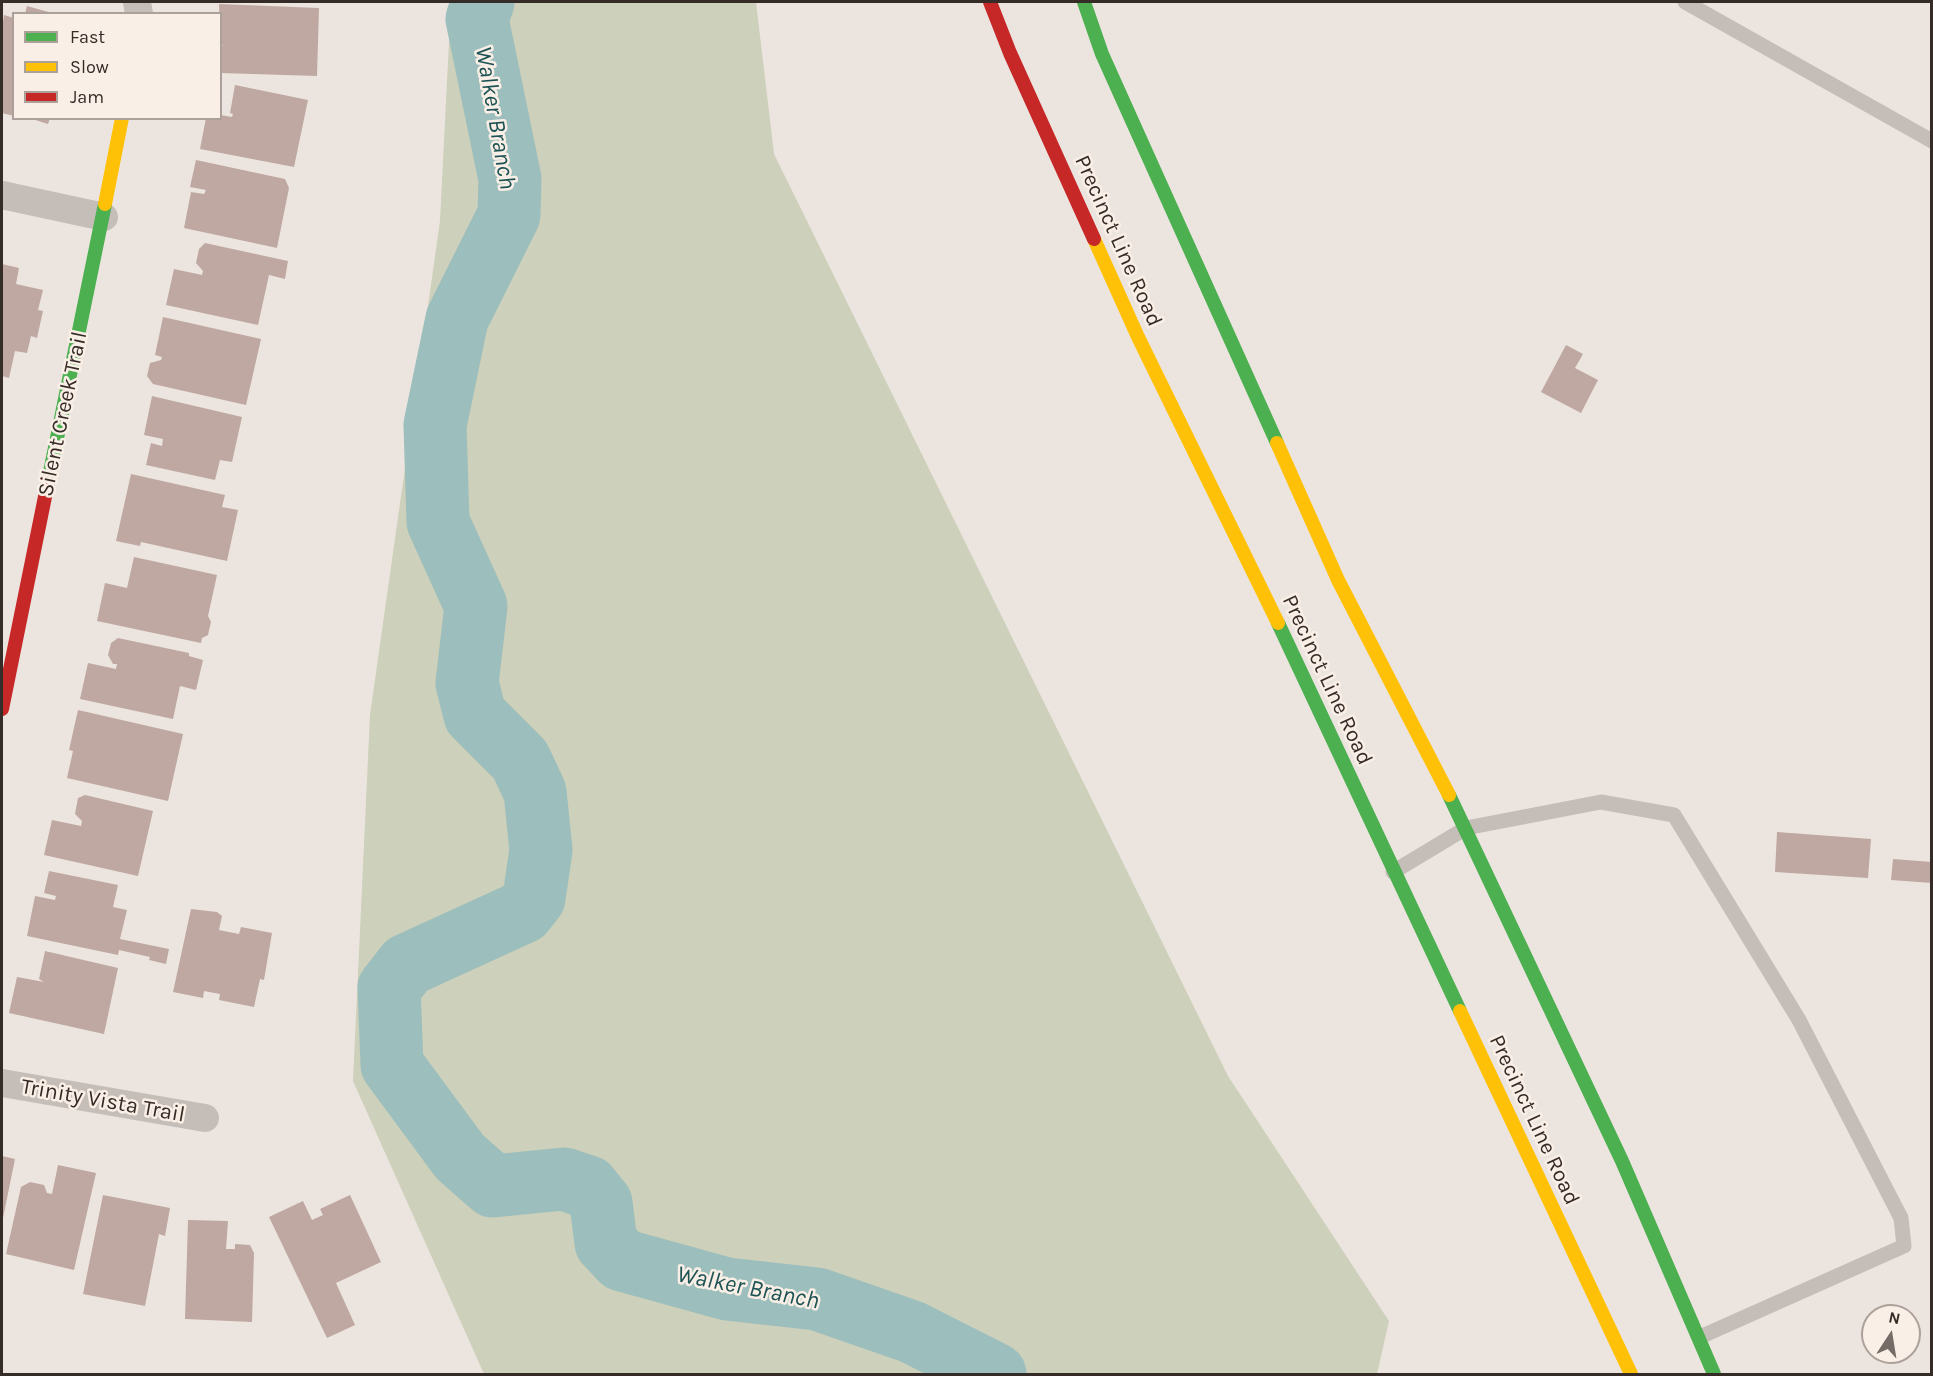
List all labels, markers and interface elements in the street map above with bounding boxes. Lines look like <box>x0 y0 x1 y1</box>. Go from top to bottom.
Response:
legend <box>12 12 222 120</box>
text: Fast <box>70 26 105 48</box>
water label: Walker Branch <box>468 44 522 192</box>
text: Slow <box>70 56 109 78</box>
text: Jam <box>70 86 104 108</box>
street label: Precinct Line Road <box>1068 151 1168 331</box>
street label: Silent Creek Trail <box>33 329 93 499</box>
street label: Precinct Line Road <box>1276 591 1378 769</box>
street label: Precinct Line Road <box>1483 1031 1585 1209</box>
street label: Trinity Vista Trail <box>19 1074 187 1128</box>
water label: Walker Branch <box>674 1260 822 1316</box>
north arrow <box>1861 1304 1921 1364</box>
text: N <box>1887 1307 1902 1328</box>

